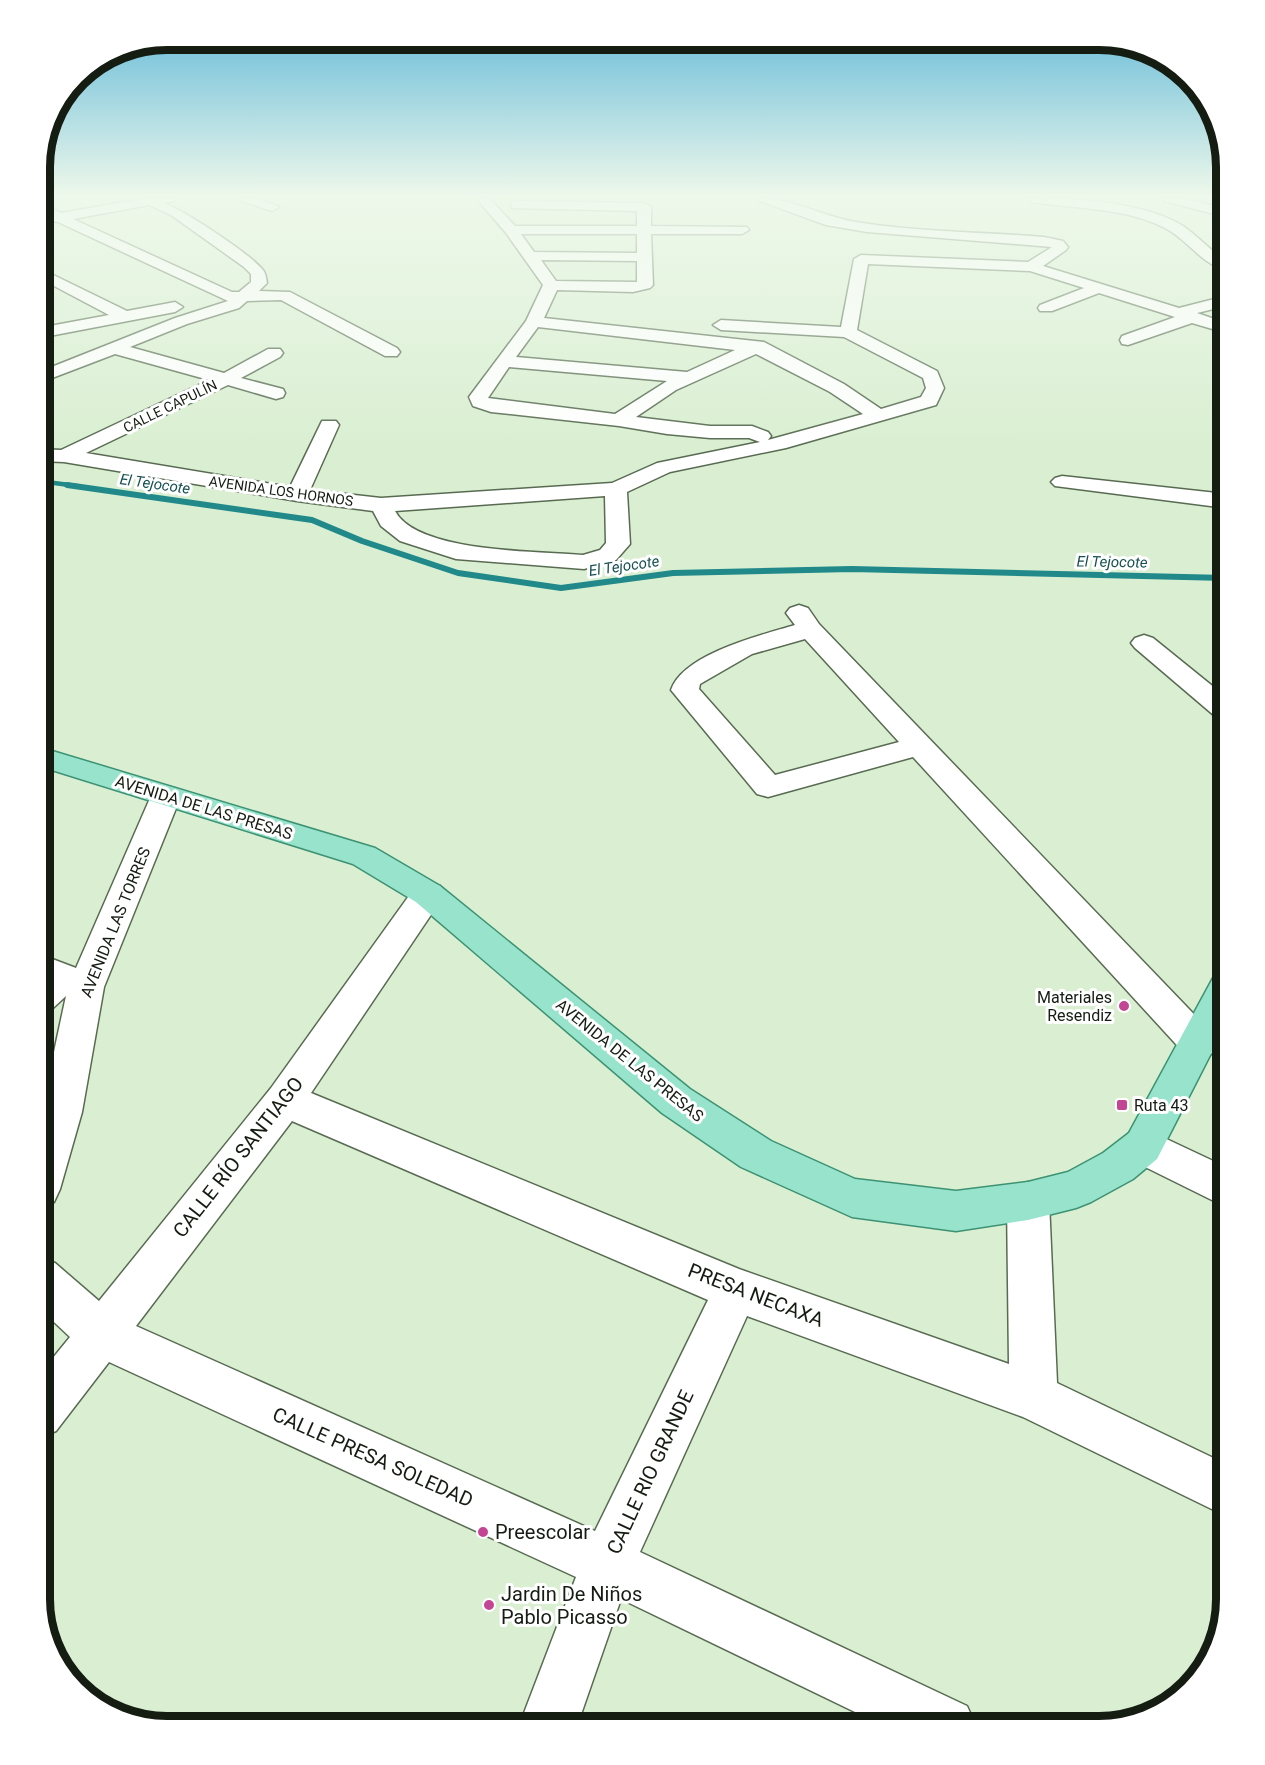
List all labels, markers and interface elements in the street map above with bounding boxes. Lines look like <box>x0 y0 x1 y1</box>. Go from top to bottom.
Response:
street label: CALLE CAPULÍN <box>120 375 219 436</box>
water label: El Tejocote <box>119 470 192 498</box>
street label: AVENIDA LOS HORNOS <box>208 473 354 509</box>
water label: El Tejocote <box>588 552 661 580</box>
water label: El Tejocote <box>1076 552 1148 572</box>
street label: AVENIDA DE LAS PRESAS <box>113 771 295 844</box>
street label: AVENIDA LAS TORRES <box>77 844 154 1000</box>
place label: Materiales Resendiz <box>1037 988 1112 1025</box>
street label: AVENIDA DE LAS PRESAS <box>552 995 707 1126</box>
marker: Materiales Resendiz <box>1117 999 1131 1013</box>
street label: CALLE RÍO SANTIAGO <box>168 1072 308 1242</box>
place label: Ruta 43 <box>1134 1096 1189 1115</box>
marker: Ruta 43 <box>1115 1098 1129 1112</box>
street label: PRESA NECAXA <box>685 1258 827 1332</box>
street label: CALLE RIO GRANDE <box>601 1386 699 1558</box>
street label: CALLE PRESA SOLEDAD <box>269 1402 477 1512</box>
place label: Preescolar <box>495 1520 590 1544</box>
marker: Preescolar <box>476 1525 490 1539</box>
place label: Jardin De Niños Pablo Picasso <box>501 1582 642 1629</box>
marker: Jardin De Niños Pablo Picasso <box>482 1598 496 1612</box>

